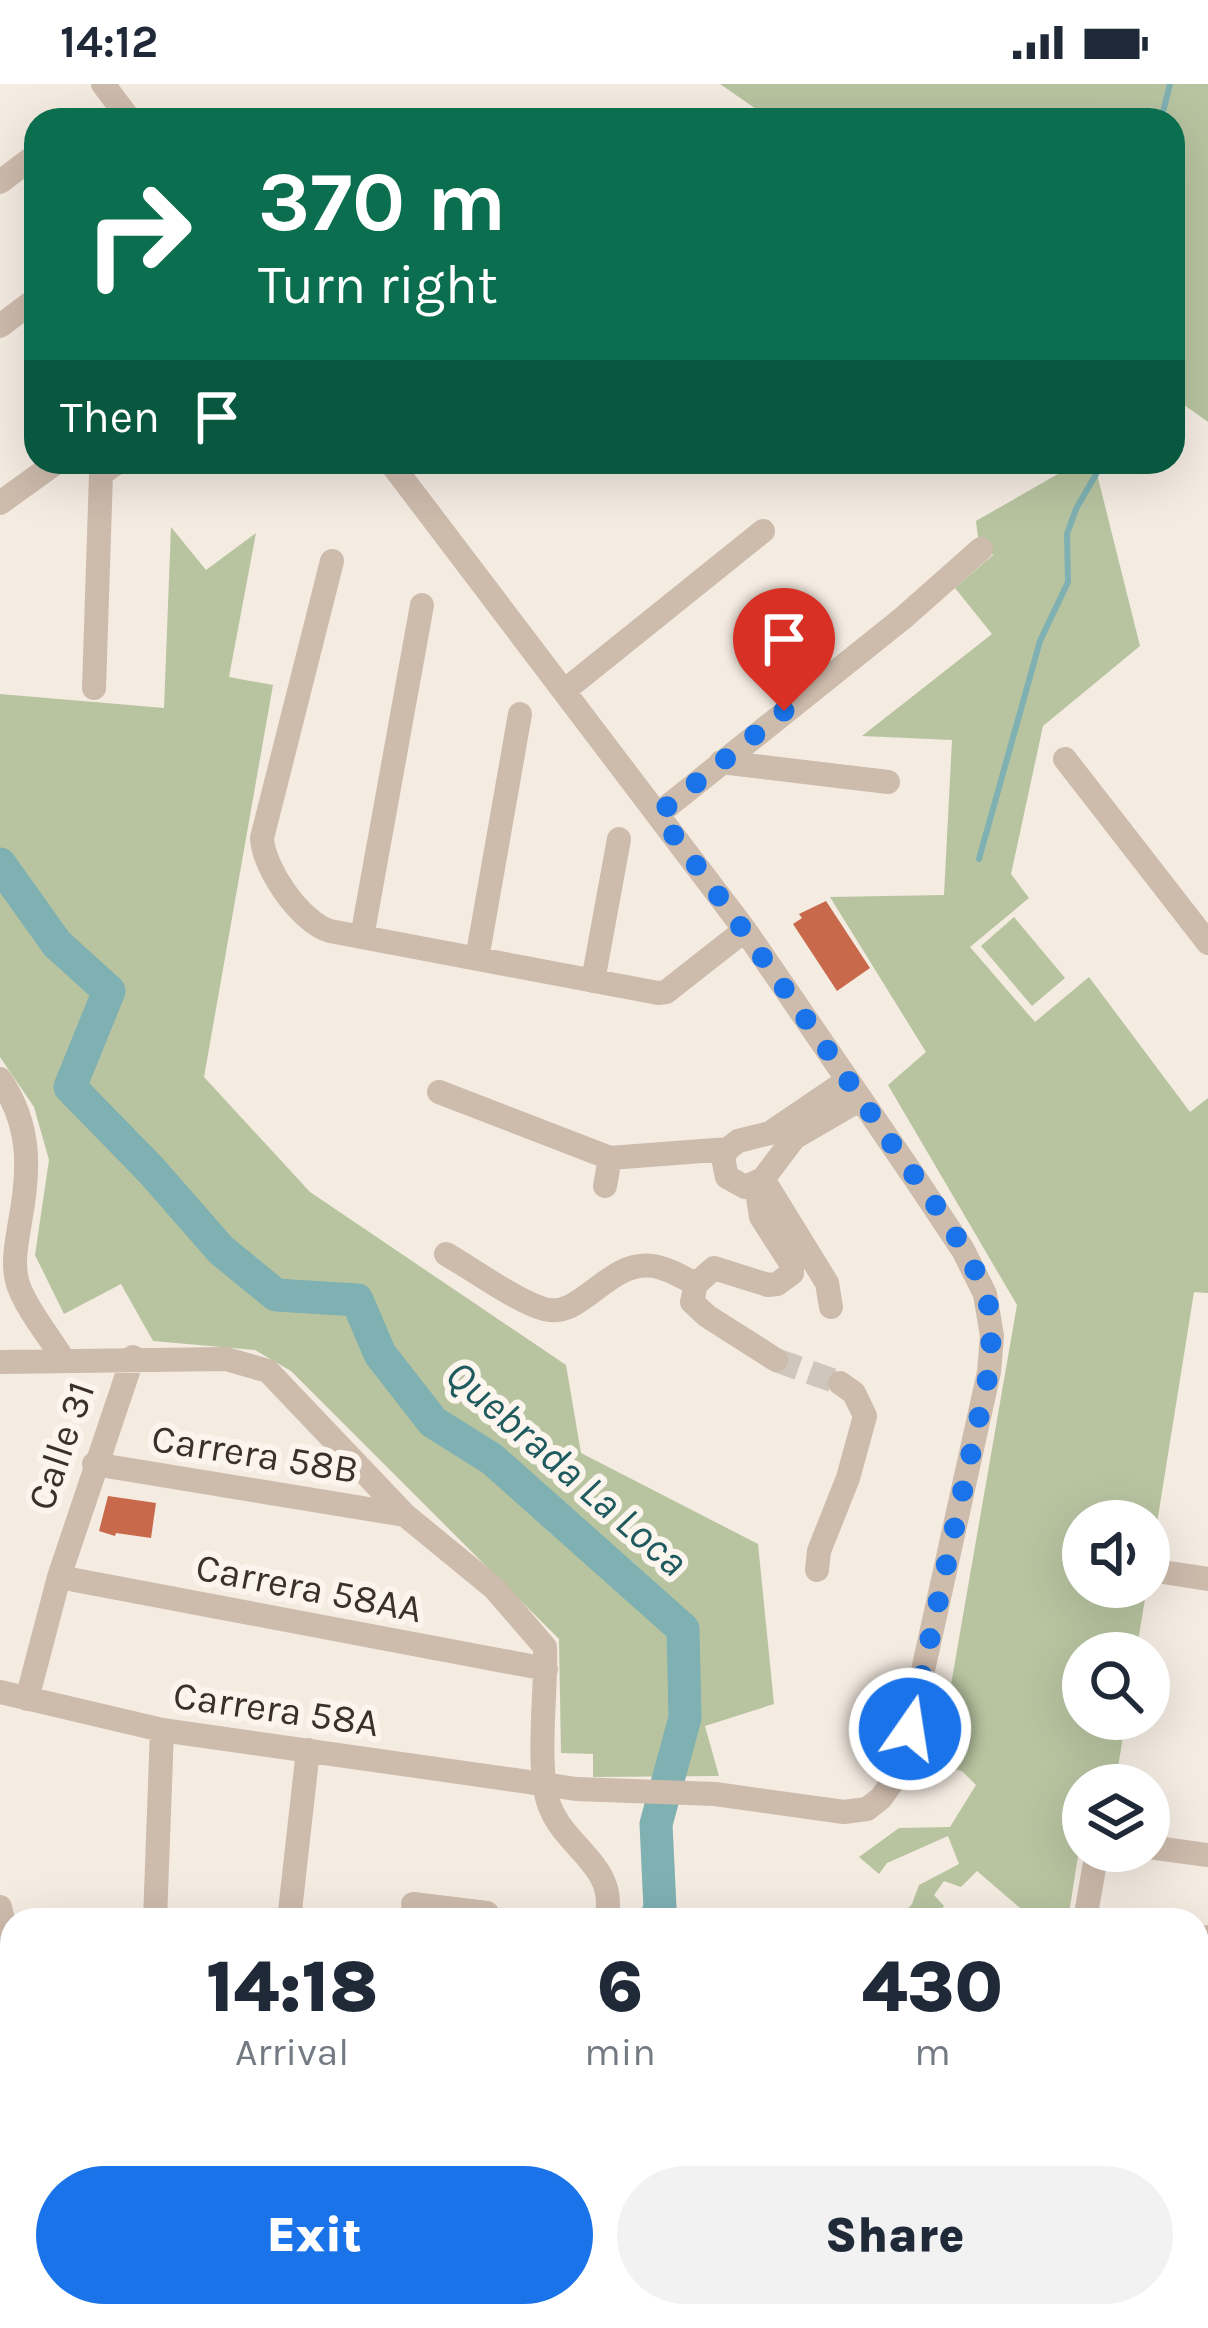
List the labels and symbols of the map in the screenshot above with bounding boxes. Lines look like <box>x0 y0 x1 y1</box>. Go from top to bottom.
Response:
pin <box>733 588 835 711</box>
water label: Quebrada La Loca <box>436 1349 698 1587</box>
street label: Calle 31 <box>18 1376 104 1516</box>
street label: Carrera 58B <box>148 1415 362 1493</box>
street label: Carrera 58AA <box>192 1544 426 1632</box>
position arrow <box>847 1666 973 1792</box>
street label: Carrera 58A <box>170 1672 382 1746</box>

